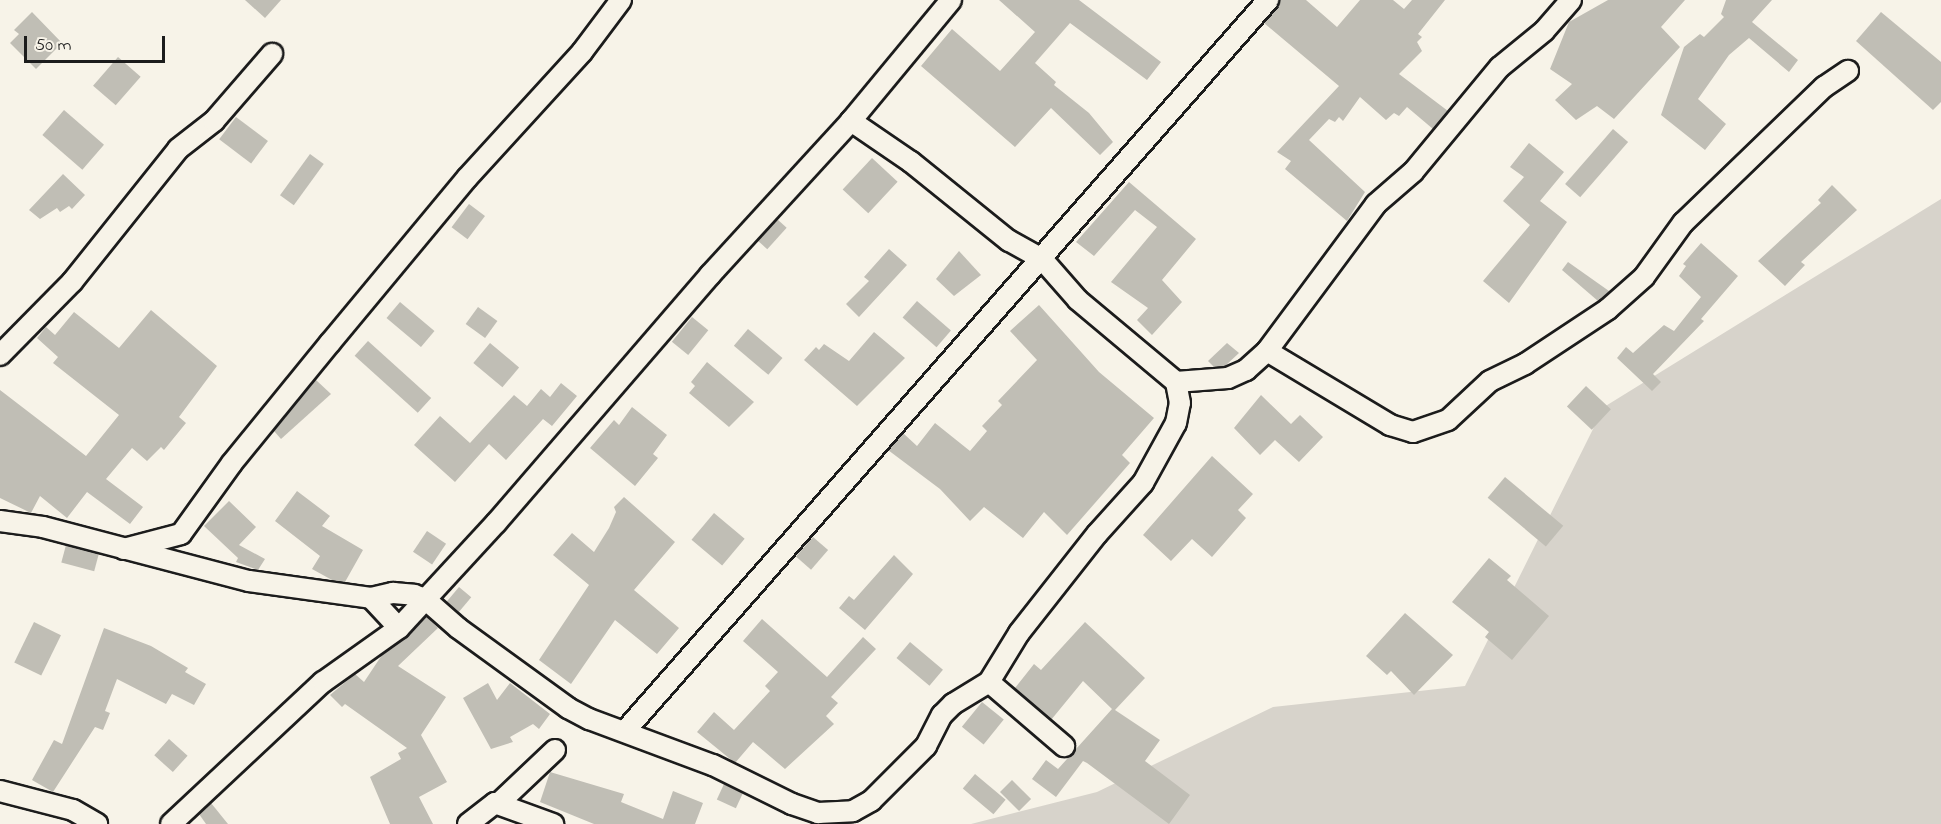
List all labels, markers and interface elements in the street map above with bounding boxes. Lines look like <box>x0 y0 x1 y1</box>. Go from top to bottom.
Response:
scale bar <box>27 24 168 62</box>
text: 50 m <box>35 33 72 59</box>

